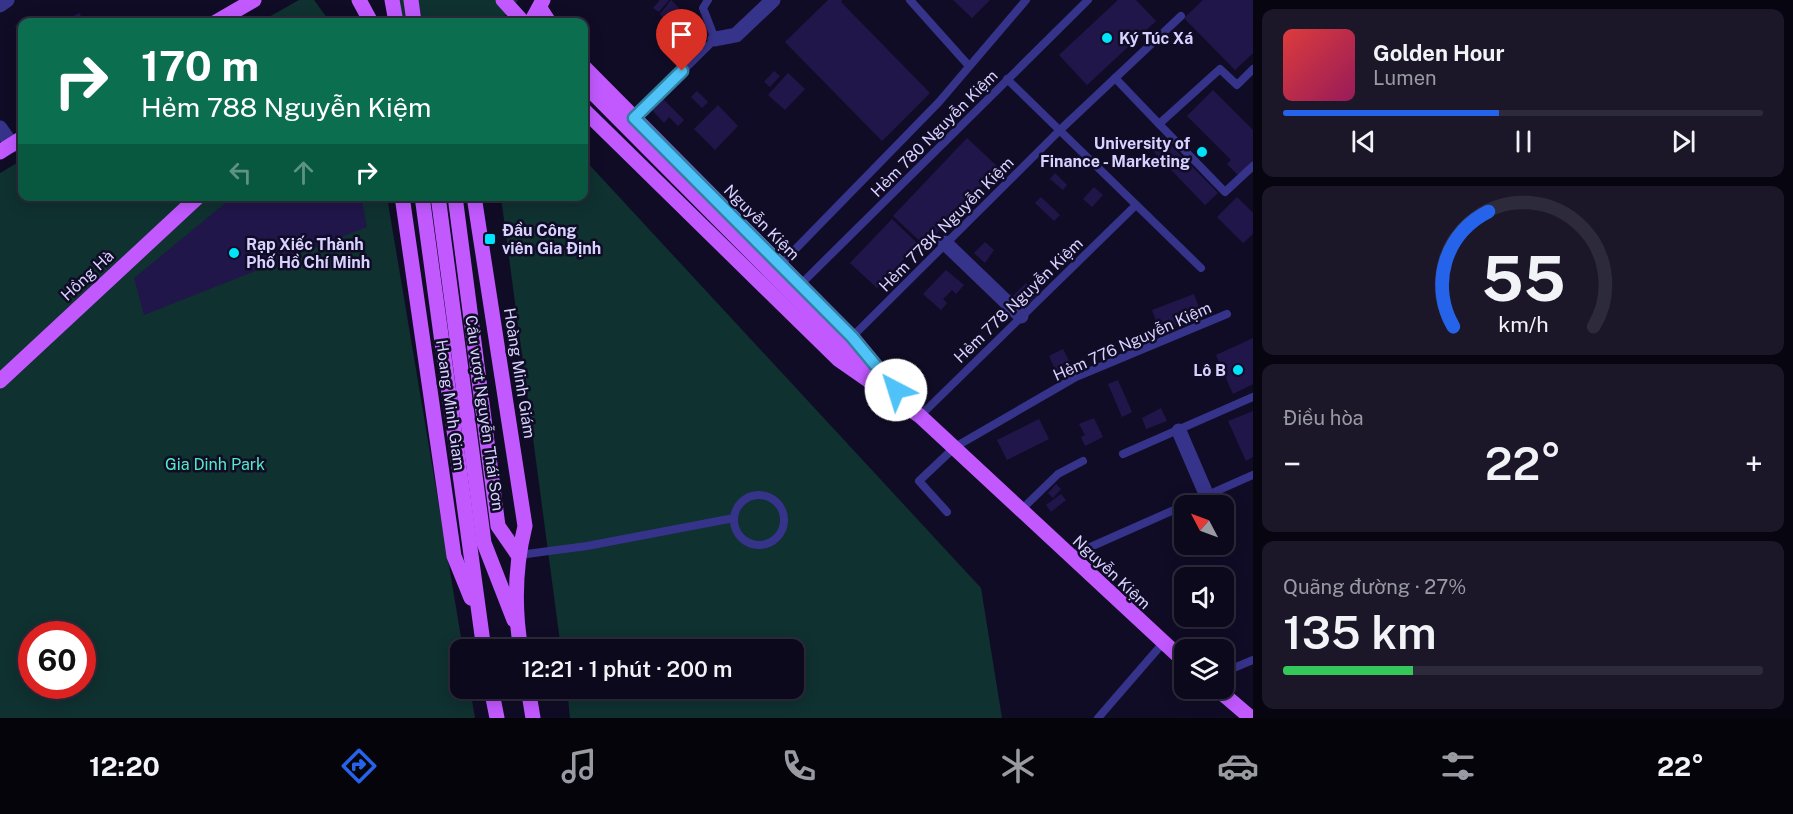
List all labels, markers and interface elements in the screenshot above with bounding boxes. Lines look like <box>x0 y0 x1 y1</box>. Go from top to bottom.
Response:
pin <box>656 9 707 71</box>
icon: arrive <box>665 18 698 51</box>
place label: Ký Túc Xá <box>1119 29 1193 48</box>
marker: Ký Túc Xá <box>1100 31 1114 45</box>
text: Golden Hour <box>1373 40 1504 66</box>
text: 170 m <box>141 41 259 90</box>
icon: right <box>42 42 120 120</box>
street label: Hẻm 780 Nguyễn Kiệm <box>867 66 1002 201</box>
text: Lumen <box>1373 66 1437 90</box>
text: Hẻm 788 Nguyễn Kiệm <box>141 91 431 123</box>
icon: previous <box>1347 125 1380 158</box>
icon: pause <box>1507 125 1540 158</box>
icon: next <box>1667 125 1700 158</box>
place label: University of Finance - Marketing <box>1040 134 1191 171</box>
marker: University of Finance - Marketing <box>1195 145 1209 159</box>
street label: Hẻm 778K Nguyễn Kiệm <box>875 153 1018 296</box>
icon: left <box>224 156 257 189</box>
icon: ahead <box>287 156 320 189</box>
icon: right <box>350 156 383 189</box>
street label: Nguyễn Kiệm <box>720 181 803 264</box>
place label: Đầu Công viên Gia Định <box>502 221 601 258</box>
marker: Đầu Công viên Gia Định <box>483 232 497 246</box>
street label: Hẻm 778 Nguyễn Kiệm <box>950 234 1087 367</box>
place label: Rạp Xiếc Thành Phố Hồ Chí Minh <box>246 235 370 272</box>
text: 55 <box>1481 243 1565 316</box>
street label: Hồng Hà <box>57 246 118 305</box>
marker: Rạp Xiếc Thành Phố Hồ Chí Minh <box>227 246 241 260</box>
street label: Hẻm 776 Nguyễn Kiệm <box>1050 298 1214 385</box>
street label: Hoàng Minh Giám <box>500 306 539 440</box>
text: km/h <box>1498 313 1548 338</box>
street label: Cầu vượt Nguyễn Thái Sơn <box>461 314 508 512</box>
street label: Hoang Minh Giam <box>432 338 469 472</box>
position arrow <box>864 358 928 422</box>
place label: Lô B <box>1193 361 1226 380</box>
marker: Lô B <box>1231 363 1245 377</box>
text: Điều hòa <box>1283 406 1364 430</box>
text: 22° <box>1485 437 1561 490</box>
text: − <box>1283 445 1301 483</box>
text: + <box>1745 445 1763 483</box>
park label: Gia Dinh Park <box>165 455 265 474</box>
north arrow <box>1174 495 1234 555</box>
map controls <box>1174 495 1234 699</box>
street label: Nguyễn Kiệm <box>1069 532 1154 613</box>
button: sound <box>1174 567 1234 627</box>
text: Quãng đường · 27% <box>1283 575 1466 599</box>
text: 135 km <box>1283 606 1437 659</box>
speed limit sign: 60 <box>18 621 96 699</box>
button: layers <box>1174 639 1234 699</box>
text: 12:21 · 1 phút · 200 m <box>522 656 732 682</box>
icon: directions <box>338 745 380 787</box>
icon: music <box>558 745 600 787</box>
icon: phone <box>778 745 820 787</box>
icon: climate <box>997 745 1039 787</box>
icon: car <box>1217 745 1259 787</box>
icon: filters <box>1437 745 1479 787</box>
text: 12:20 <box>89 750 160 782</box>
text: 22° <box>1657 750 1704 782</box>

